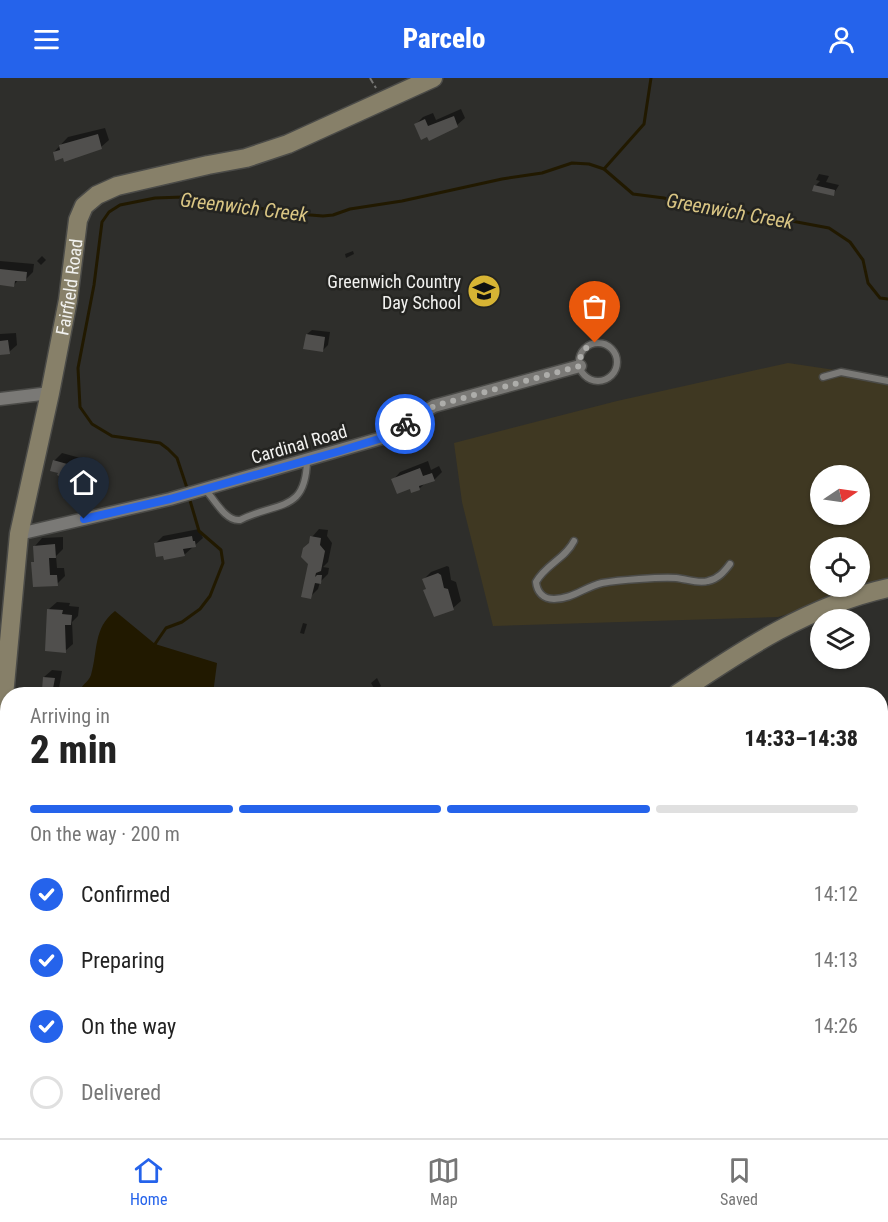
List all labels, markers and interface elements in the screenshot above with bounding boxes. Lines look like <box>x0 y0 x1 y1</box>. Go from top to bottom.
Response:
icon: menu <box>30 23 63 56</box>
text: Parcelo <box>403 23 485 55</box>
icon: person <box>825 23 858 56</box>
water label: Greenwich Creek <box>179 187 310 227</box>
water label: Greenwich Creek <box>665 188 797 234</box>
street label: Fairfield Road <box>51 238 86 337</box>
place label: Greenwich Country Day School <box>327 271 462 313</box>
school or university icon: Greenwich Country Day School <box>466 273 502 309</box>
pin <box>569 281 620 343</box>
icon: bag <box>578 290 611 323</box>
courier <box>375 394 435 454</box>
icon: bike <box>389 408 422 441</box>
street label: Cardinal Road <box>249 420 349 468</box>
pin <box>58 457 109 519</box>
north arrow <box>810 465 870 525</box>
map controls <box>810 465 870 669</box>
icon: home <box>67 466 100 499</box>
button: locate <box>810 537 870 597</box>
button: layers <box>810 609 870 669</box>
text: Arriving in <box>30 704 110 728</box>
text: 14:33–14:38 <box>744 726 858 751</box>
text: 2 min <box>30 727 117 773</box>
text: On the way · 200 m <box>30 822 180 846</box>
icon: check <box>30 878 63 911</box>
text: Confirmed <box>81 882 170 907</box>
text: 14:12 <box>814 882 858 906</box>
icon: check <box>30 944 63 977</box>
text: Preparing <box>81 948 165 973</box>
text: 14:13 <box>814 948 858 972</box>
icon: check <box>30 1010 63 1043</box>
text: On the way <box>81 1014 176 1039</box>
text: 14:26 <box>814 1014 858 1038</box>
text: Delivered <box>81 1080 161 1105</box>
tab: Home <box>130 1154 167 1209</box>
tab: Map <box>427 1154 460 1209</box>
tab: Saved <box>720 1154 758 1209</box>

